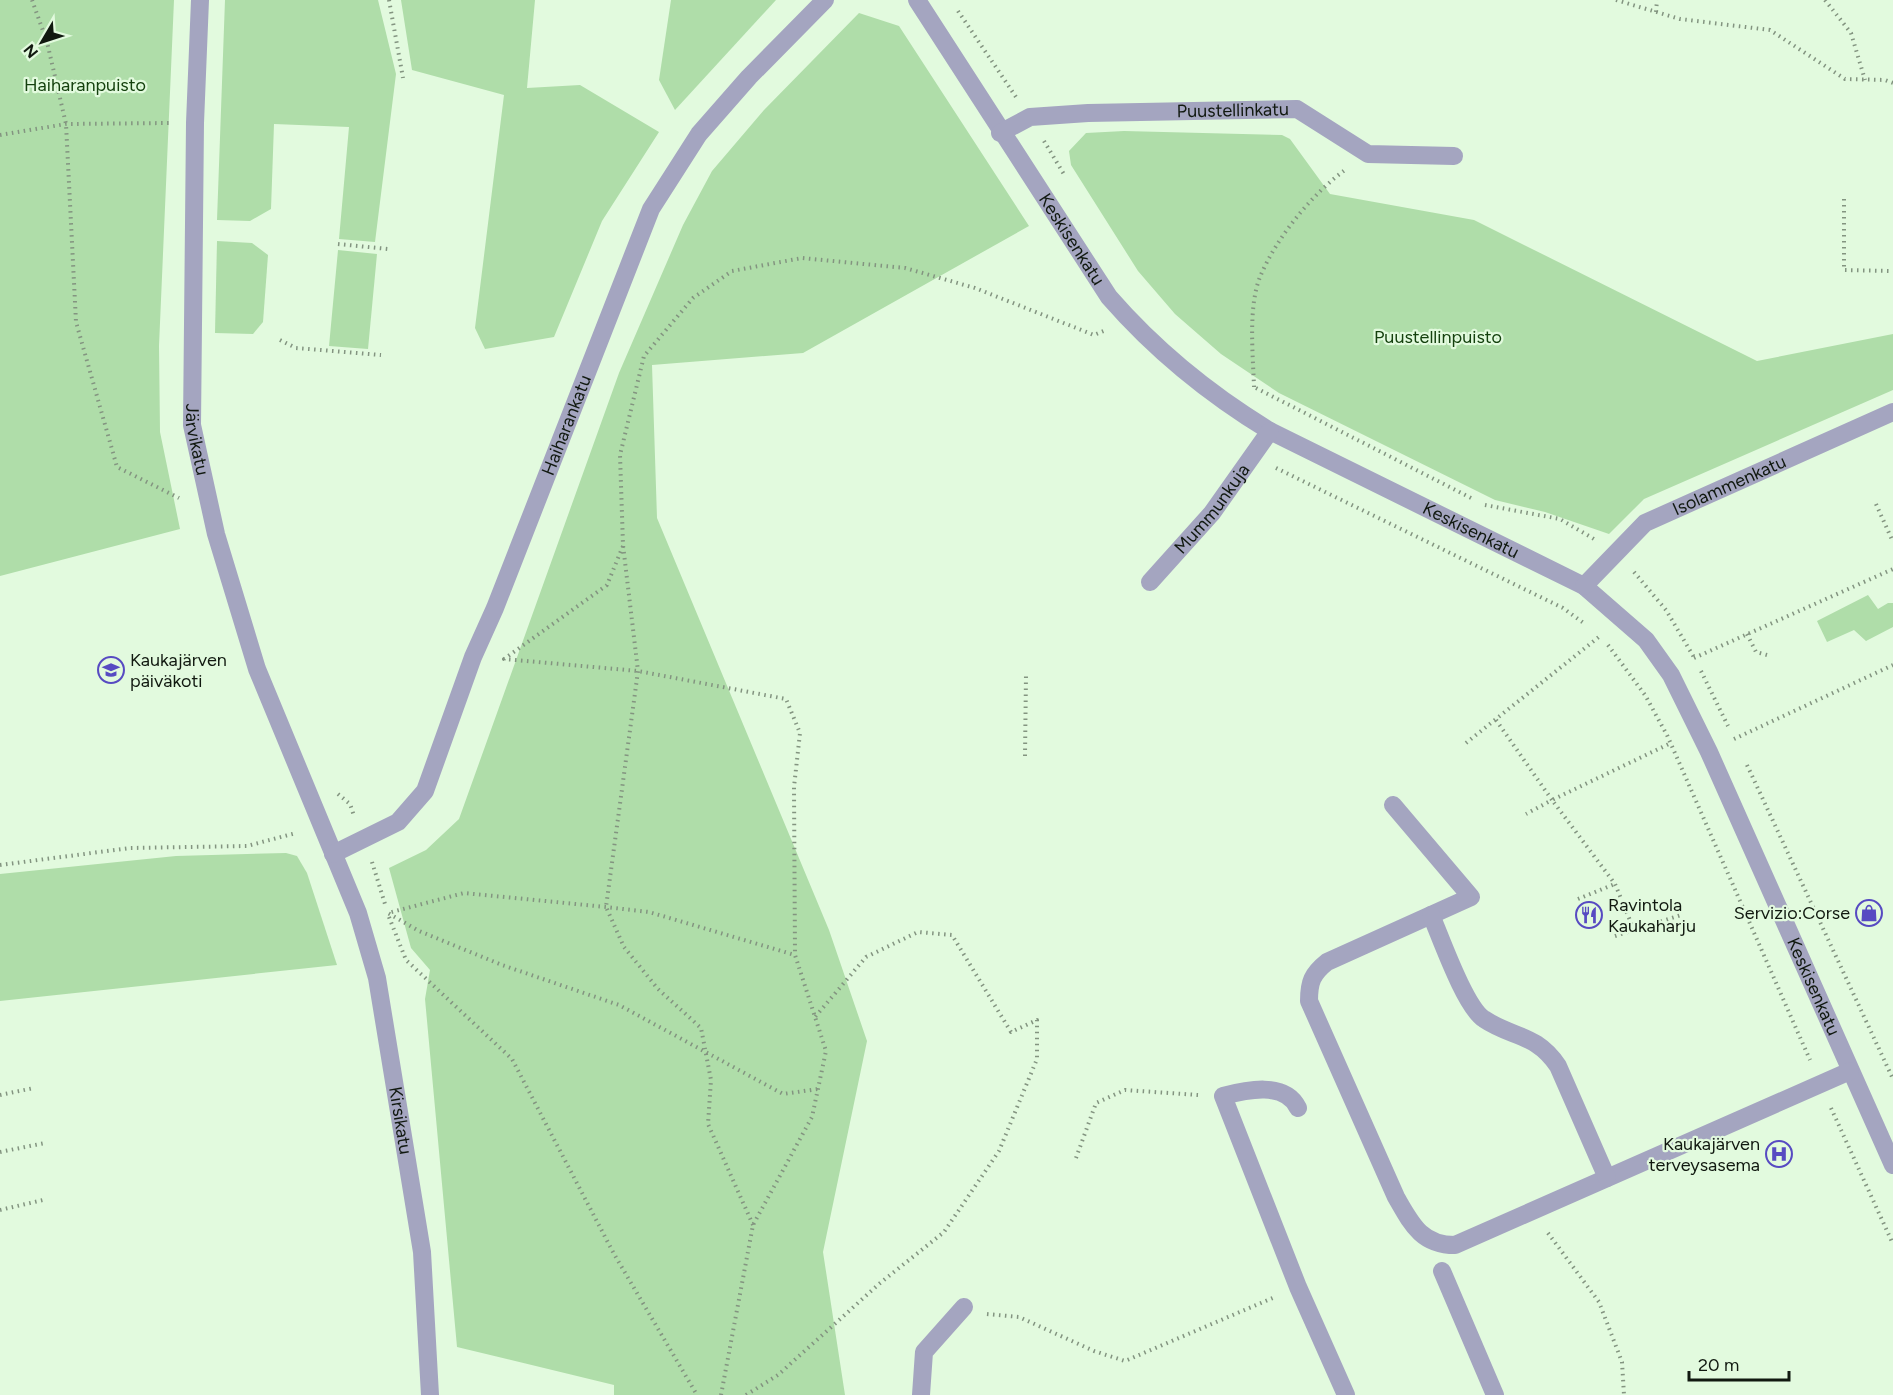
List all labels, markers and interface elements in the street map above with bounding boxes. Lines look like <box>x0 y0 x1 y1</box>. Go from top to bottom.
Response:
north arrow <box>12 12 72 72</box>
text: N <box>19 40 42 62</box>
park label: Haiharanpuisto <box>24 74 146 96</box>
street label: Puustellinkatu <box>1177 98 1289 122</box>
street label: Keskisenkatu <box>1034 189 1109 289</box>
park label: Puustellinpuisto <box>1374 326 1502 348</box>
street label: Haiharankatu <box>537 372 596 478</box>
street label: Järvikatu <box>181 403 214 477</box>
street label: Isolammenkatu <box>1669 450 1789 520</box>
street label: Mummunkuja <box>1170 460 1254 558</box>
street label: Keskisenkatu <box>1419 497 1523 563</box>
place label: Kaukajärven päiväkoti <box>130 649 227 692</box>
school or university icon: Kaukajärven päiväkoti <box>96 655 126 685</box>
place label: Ravintola Kaukaharju <box>1608 894 1696 937</box>
shop icon: Servizio:Corse <box>1854 898 1884 928</box>
restaurant icon: Ravintola Kaukaharju <box>1574 900 1604 930</box>
place label: Servizio:Corse <box>1734 902 1850 924</box>
street label: Keskisenkatu <box>1782 934 1845 1039</box>
street label: Kirsikatu <box>384 1085 417 1156</box>
place label: Kaukajärven terveysasema <box>1649 1133 1760 1176</box>
hospital icon: Kaukajärven terveysasema <box>1764 1139 1794 1169</box>
scale bar <box>1689 1344 1790 1382</box>
text: 20 m <box>1698 1354 1739 1376</box>

